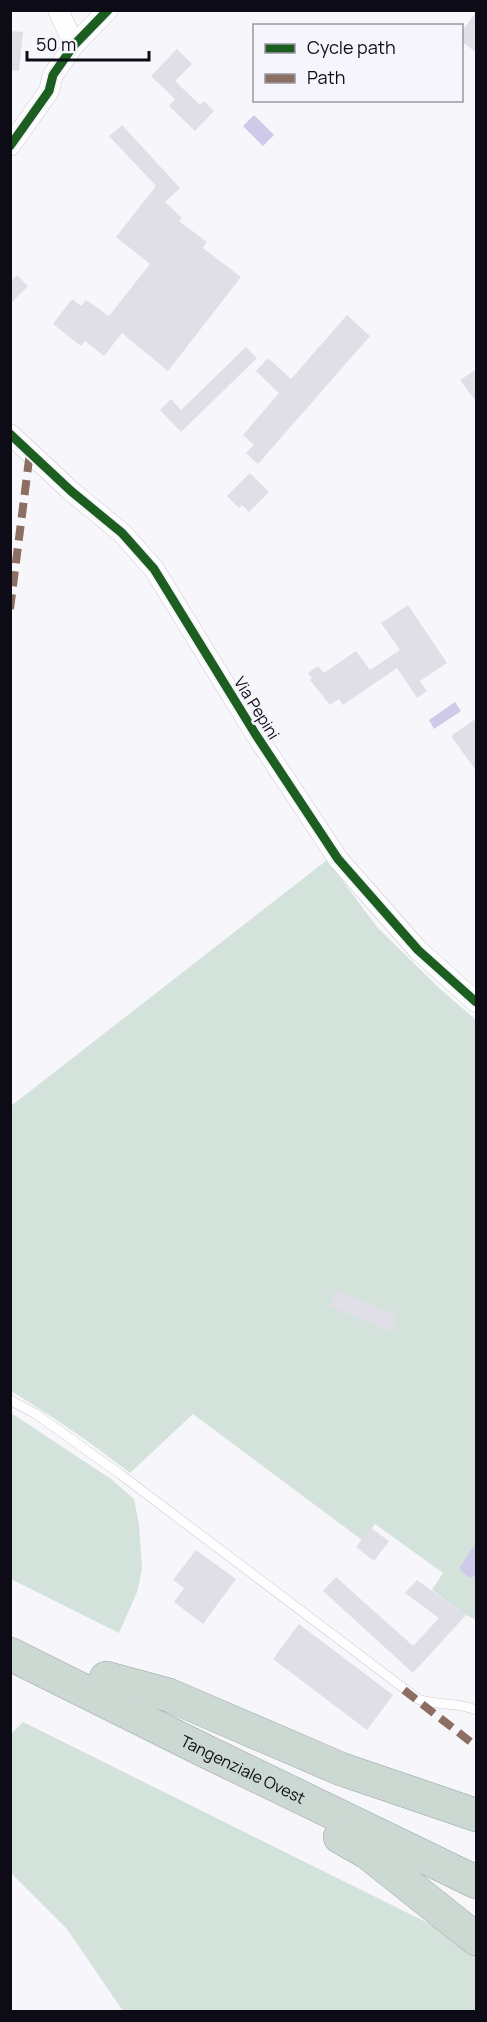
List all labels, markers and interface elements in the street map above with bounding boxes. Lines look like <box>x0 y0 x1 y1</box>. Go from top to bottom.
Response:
scale bar <box>27 24 148 62</box>
legend <box>253 24 463 102</box>
text: 50 m <box>36 32 76 56</box>
text: Cycle path <box>307 35 396 59</box>
text: Path <box>307 65 345 89</box>
street label: Via Pepini <box>229 672 285 744</box>
street label: Tangenziale Ovest <box>177 1730 309 1809</box>

